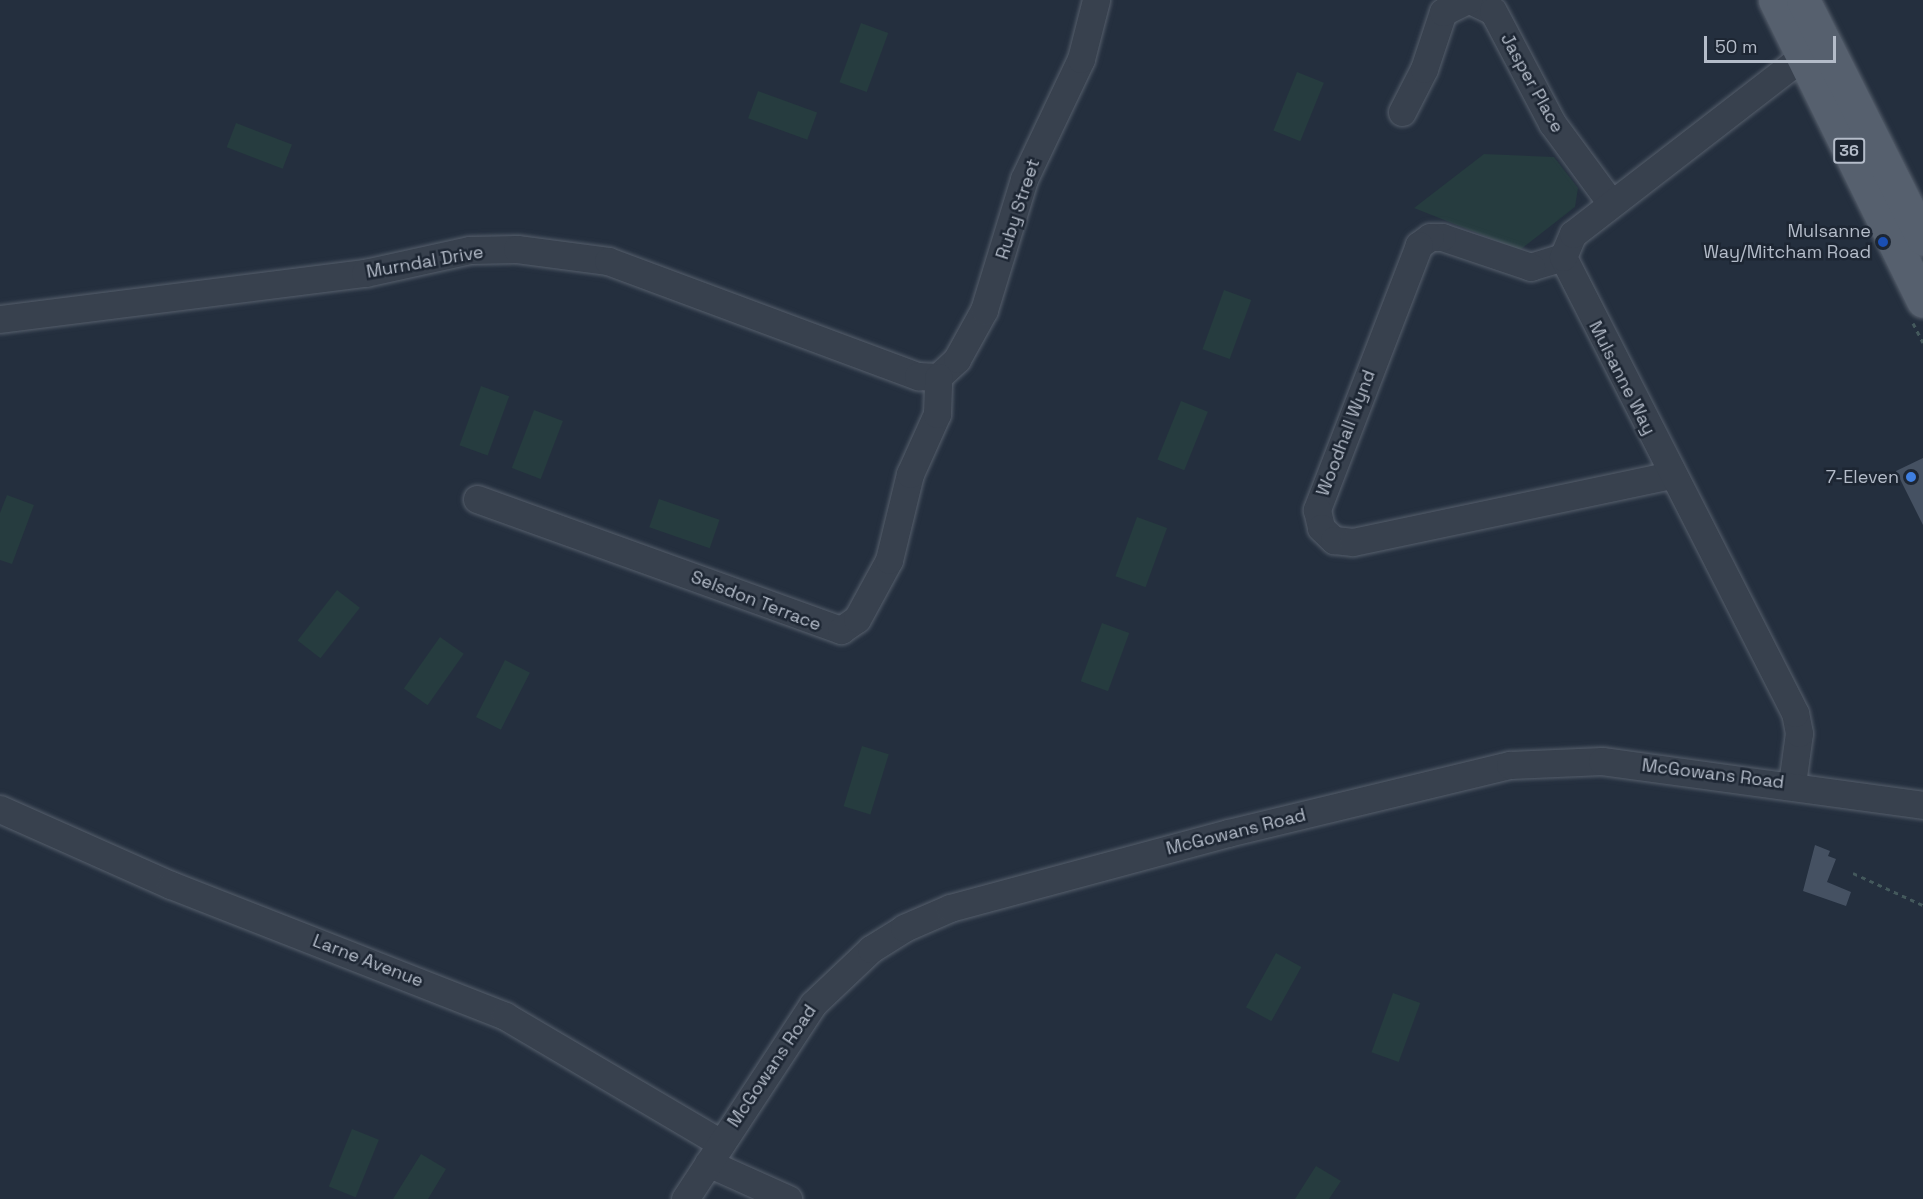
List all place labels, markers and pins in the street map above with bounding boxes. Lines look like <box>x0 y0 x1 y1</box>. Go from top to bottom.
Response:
place label: Mulsanne Way/Mitcham Road <box>1703 221 1871 264</box>
marker: Mulsanne Way/Mitcham Road <box>1876 235 1890 249</box>
place label: 7-Eleven <box>1826 466 1899 488</box>
marker: 7-Eleven <box>1904 470 1918 484</box>

